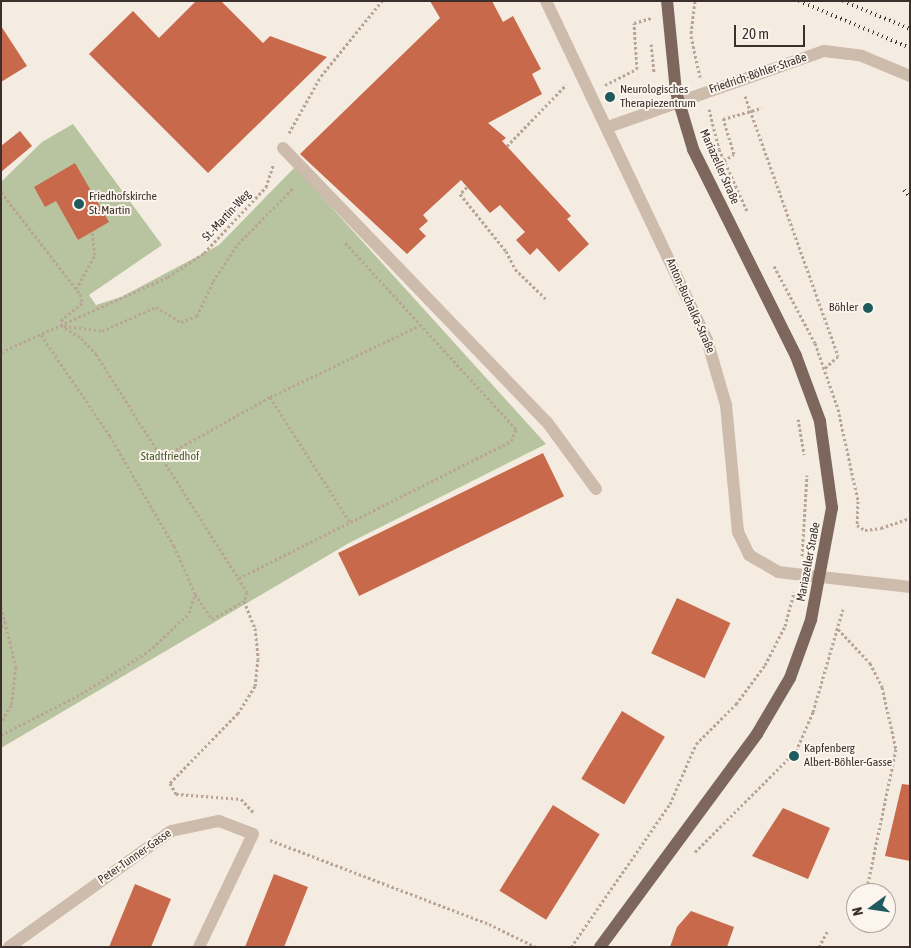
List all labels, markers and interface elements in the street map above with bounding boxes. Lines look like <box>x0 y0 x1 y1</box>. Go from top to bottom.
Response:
scale bar <box>736 15 807 47</box>
text: 20 m <box>742 25 769 42</box>
street label: Friedrich-Böhler-Straße <box>707 51 809 97</box>
place label: Neurologisches Therapiezentrum <box>620 83 696 111</box>
marker: Neurologisches Therapiezentrum <box>604 91 616 103</box>
street label: Mariazeller Straße <box>696 127 742 207</box>
street label: St.-Martin-Weg <box>200 187 254 245</box>
place label: Friedhofskirche St. Martin <box>89 190 157 218</box>
marker: Friedhofskirche St. Martin <box>73 198 85 210</box>
street label: Anton-Buchalka-Straße <box>663 256 717 356</box>
place label: Böhler <box>829 301 858 315</box>
marker: Böhler <box>862 302 874 314</box>
park label: Stadtfriedhof <box>141 450 199 464</box>
street label: Mariazeller Straße <box>794 521 824 603</box>
place label: Kapfenberg Albert-Böhler-Gasse <box>804 742 892 770</box>
marker: Kapfenberg Albert-Böhler-Gasse <box>788 750 800 762</box>
street label: Peter-Tunner-Gasse <box>96 826 174 888</box>
north arrow <box>846 883 896 933</box>
text: N <box>849 905 866 917</box>

